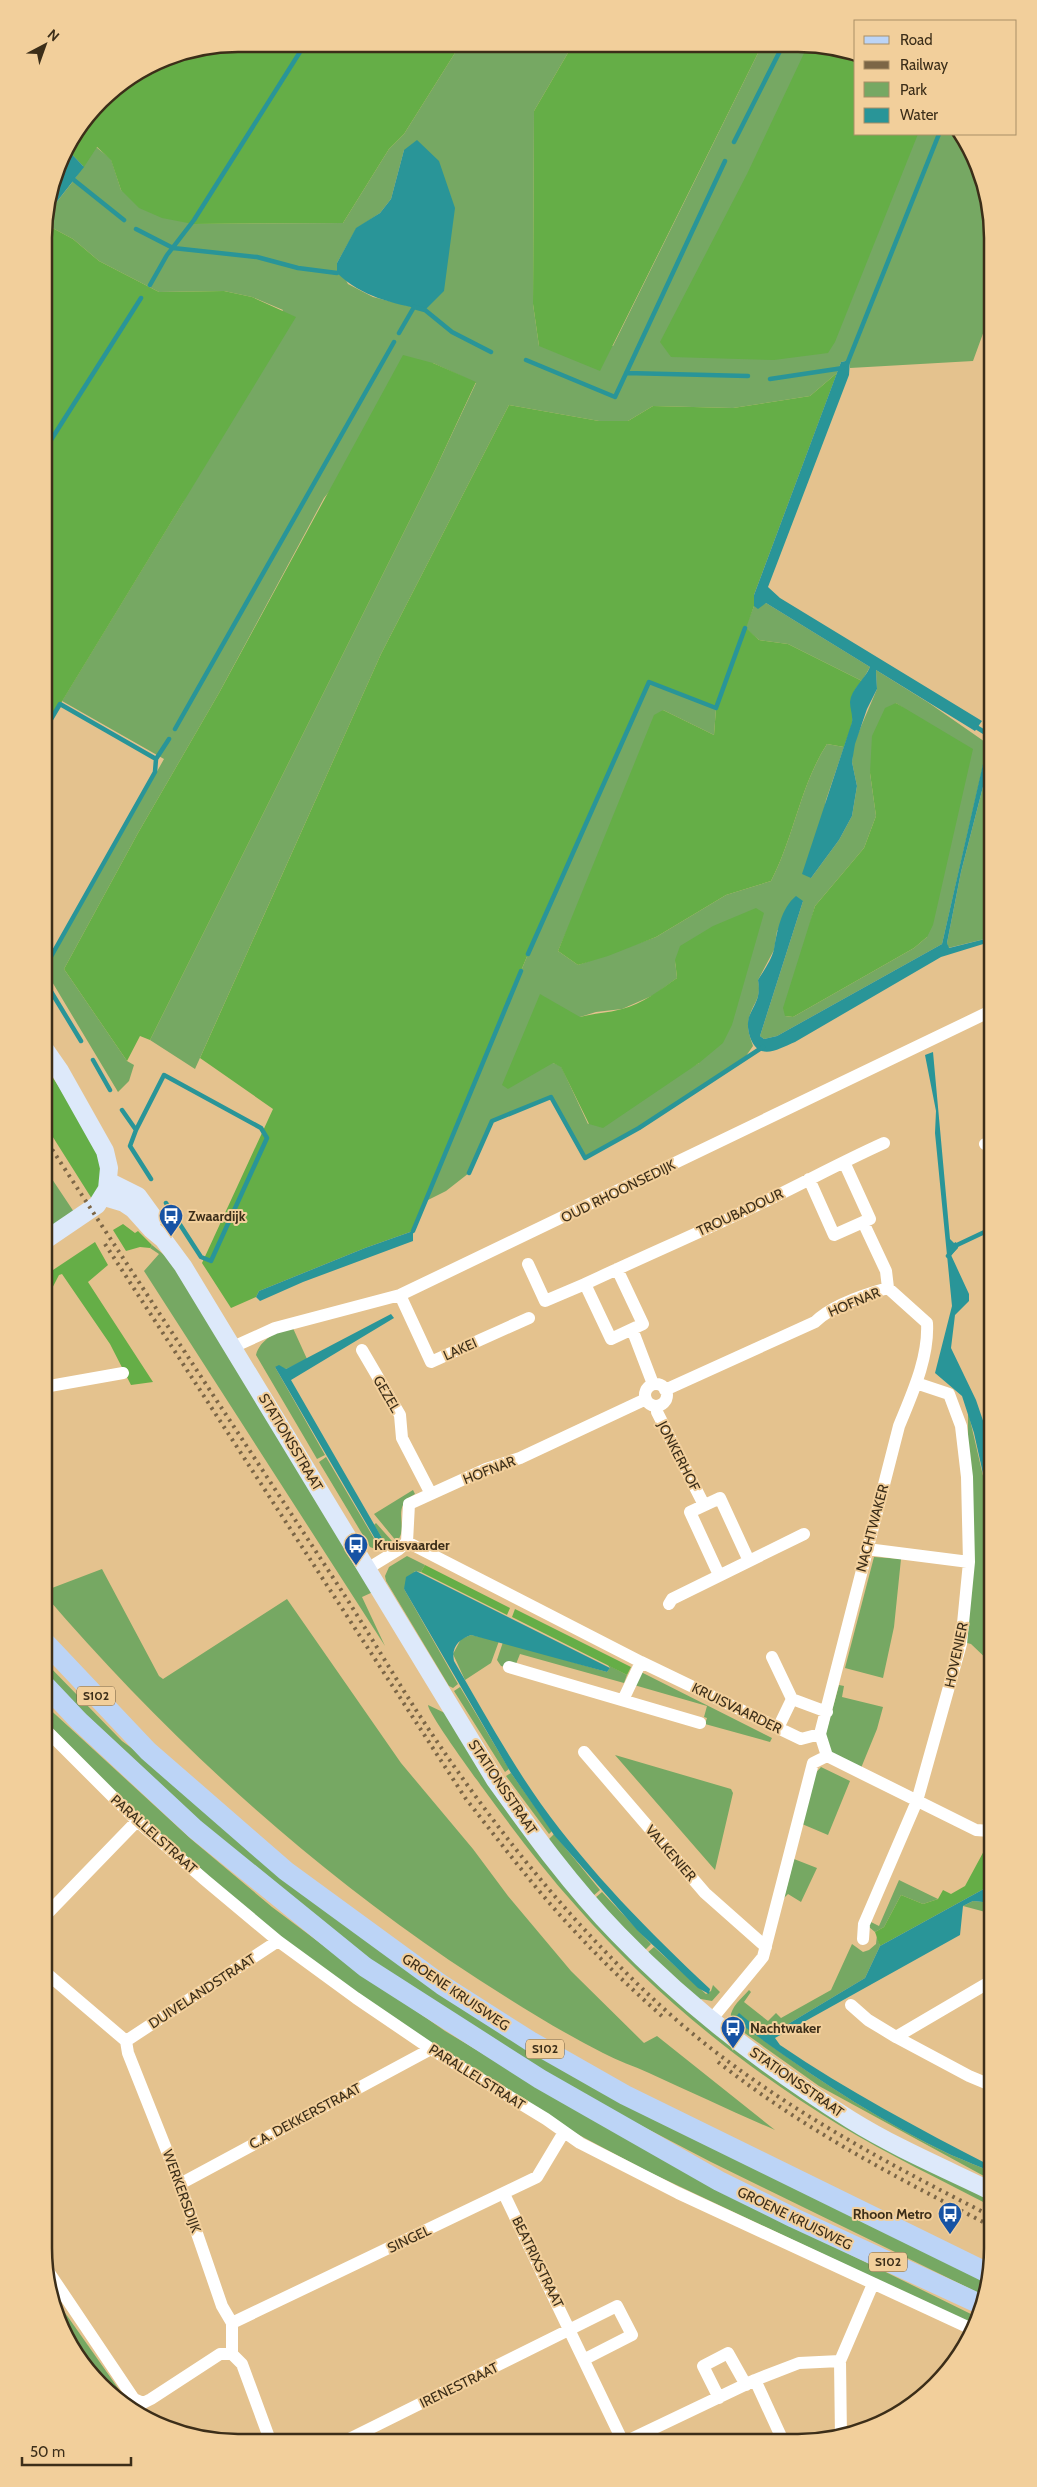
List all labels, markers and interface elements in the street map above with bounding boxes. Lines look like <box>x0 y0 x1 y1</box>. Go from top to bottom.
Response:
north arrow <box>20 20 70 70</box>
legend <box>854 20 1017 135</box>
text: N <box>44 25 63 45</box>
text: Road <box>900 31 933 49</box>
text: Railway <box>900 56 949 74</box>
text: Park <box>900 81 927 99</box>
text: Water <box>900 106 938 124</box>
street label: OUD RHOONSEDIJK <box>558 1155 678 1227</box>
street label: TROUBADOUR <box>694 1184 787 1240</box>
bus stop icon: Zwaardijk <box>158 1203 184 1237</box>
place label: Zwaardijk <box>188 1207 246 1225</box>
street label: HOFNAR <box>825 1283 883 1321</box>
street label: LAKEI <box>440 1334 480 1364</box>
street label: GEZEL <box>369 1372 405 1416</box>
street label: STATIONSSTRAAT <box>255 1390 327 1495</box>
street label: JONKERHOF <box>653 1417 705 1495</box>
street label: HOFNAR <box>460 1452 518 1488</box>
street label: NACHTWAKER <box>852 1482 892 1574</box>
bus stop icon: Kruisvaarder <box>343 1532 369 1566</box>
place label: Kruisvaarder <box>374 1536 450 1554</box>
street label: HOVENIER <box>940 1620 972 1689</box>
street label: KRUISVAARDER <box>689 1678 786 1738</box>
road number: S102 <box>77 1686 115 1705</box>
street label: STATIONSSTRAAT <box>465 1736 542 1838</box>
street label: PARALLELSTRAAT <box>107 1791 201 1878</box>
street label: VALKENIER <box>642 1821 701 1885</box>
street label: DUIVELANDSTRAAT <box>145 1949 259 2032</box>
street label: GROENE KRUISWEG <box>399 1949 513 2035</box>
bus stop icon: Nachtwaker <box>720 2015 746 2049</box>
place label: Nachtwaker <box>750 2019 821 2037</box>
street label: PARALLELSTRAAT <box>426 2040 529 2114</box>
road number: S102 <box>526 2040 564 2058</box>
street label: STATIONSSTRAAT <box>747 2043 848 2121</box>
street label: C.A. DEKKERSTRAAT <box>246 2079 365 2153</box>
street label: WERKERSDIJK <box>159 2147 205 2235</box>
street label: GROENE KRUISWEG <box>735 2182 855 2254</box>
bus stop icon: Rhoon Metro <box>937 2201 963 2235</box>
place label: Rhoon Metro <box>853 2205 932 2223</box>
street label: BEATRIXSTRAAT <box>508 2213 568 2311</box>
street label: SINGEL <box>384 2221 434 2257</box>
road number: S102 <box>869 2252 907 2272</box>
street label: IRENESTRAAT <box>417 2358 502 2412</box>
scale bar <box>22 2434 131 2466</box>
text: 50 m <box>30 2443 65 2461</box>

